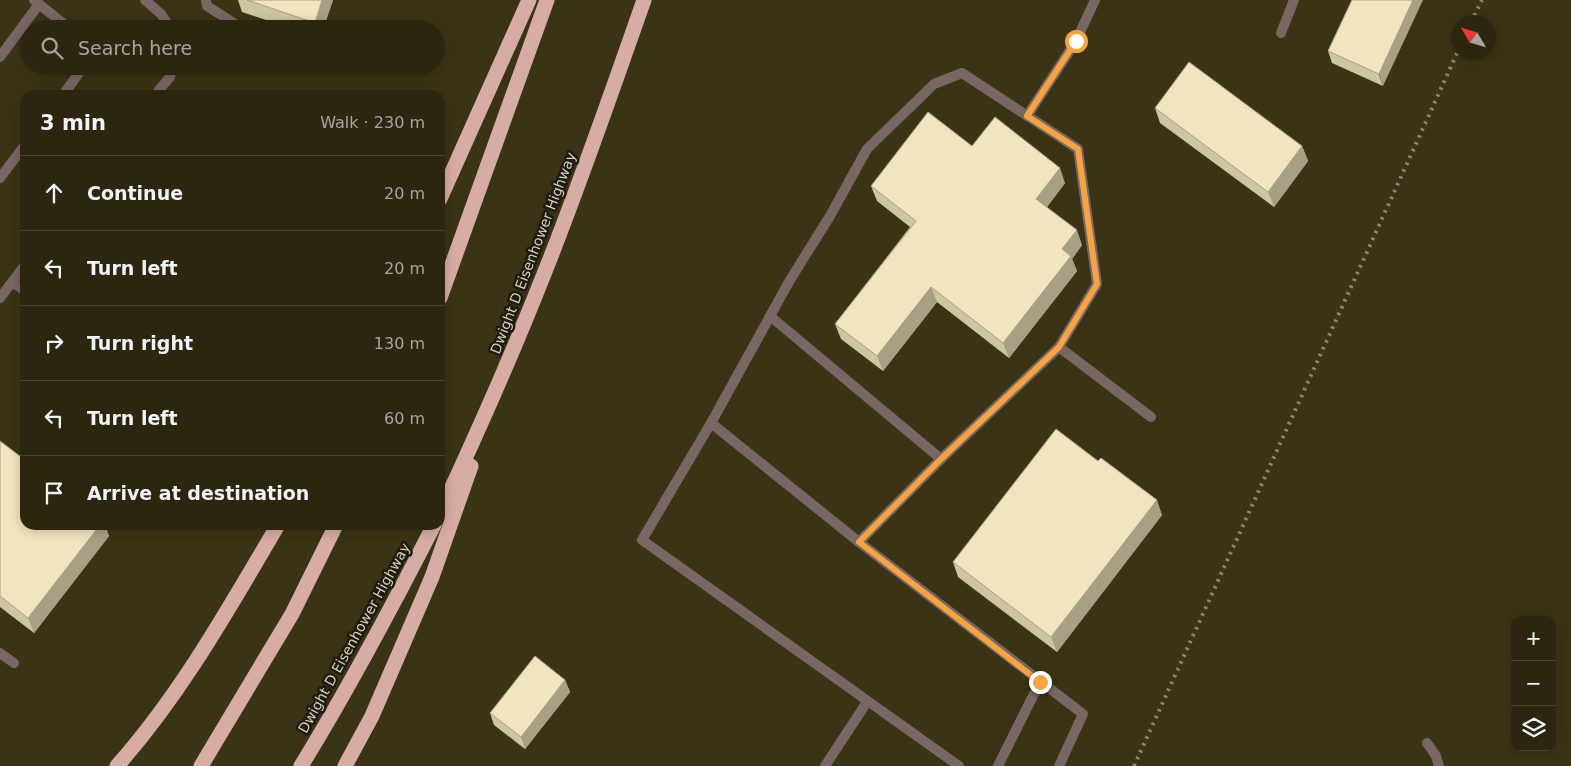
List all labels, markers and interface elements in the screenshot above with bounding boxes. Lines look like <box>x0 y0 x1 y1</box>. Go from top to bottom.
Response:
north arrow <box>1451 15 1496 60</box>
search box <box>20 20 445 75</box>
route start <box>1065 30 1088 53</box>
icon: search <box>38 34 66 62</box>
text: Search here <box>78 37 192 59</box>
text: 3 min <box>40 111 106 135</box>
text: Walk · 230 m <box>320 113 425 132</box>
street label: Dwight D Eisenhower Highway <box>487 150 579 356</box>
icon: ahead <box>40 179 68 207</box>
text: Continue <box>87 182 183 204</box>
text: 20 m <box>384 184 425 203</box>
icon: left <box>40 254 68 282</box>
text: Turn left <box>87 257 178 279</box>
text: 20 m <box>384 259 425 278</box>
icon: right <box>40 329 68 357</box>
text: Turn right <box>87 332 193 354</box>
text: 130 m <box>374 334 425 353</box>
icon: left <box>40 404 68 432</box>
text: Turn left <box>87 407 178 429</box>
text: 60 m <box>384 409 425 428</box>
icon: arrive <box>40 479 68 507</box>
text: Arrive at destination <box>87 482 309 504</box>
street label: Dwight D Eisenhower Highway <box>295 540 413 736</box>
map controls <box>1511 616 1556 751</box>
button: + <box>1511 616 1556 661</box>
button: − <box>1511 661 1556 706</box>
route end <box>1029 671 1052 694</box>
button: layers <box>1511 706 1556 751</box>

